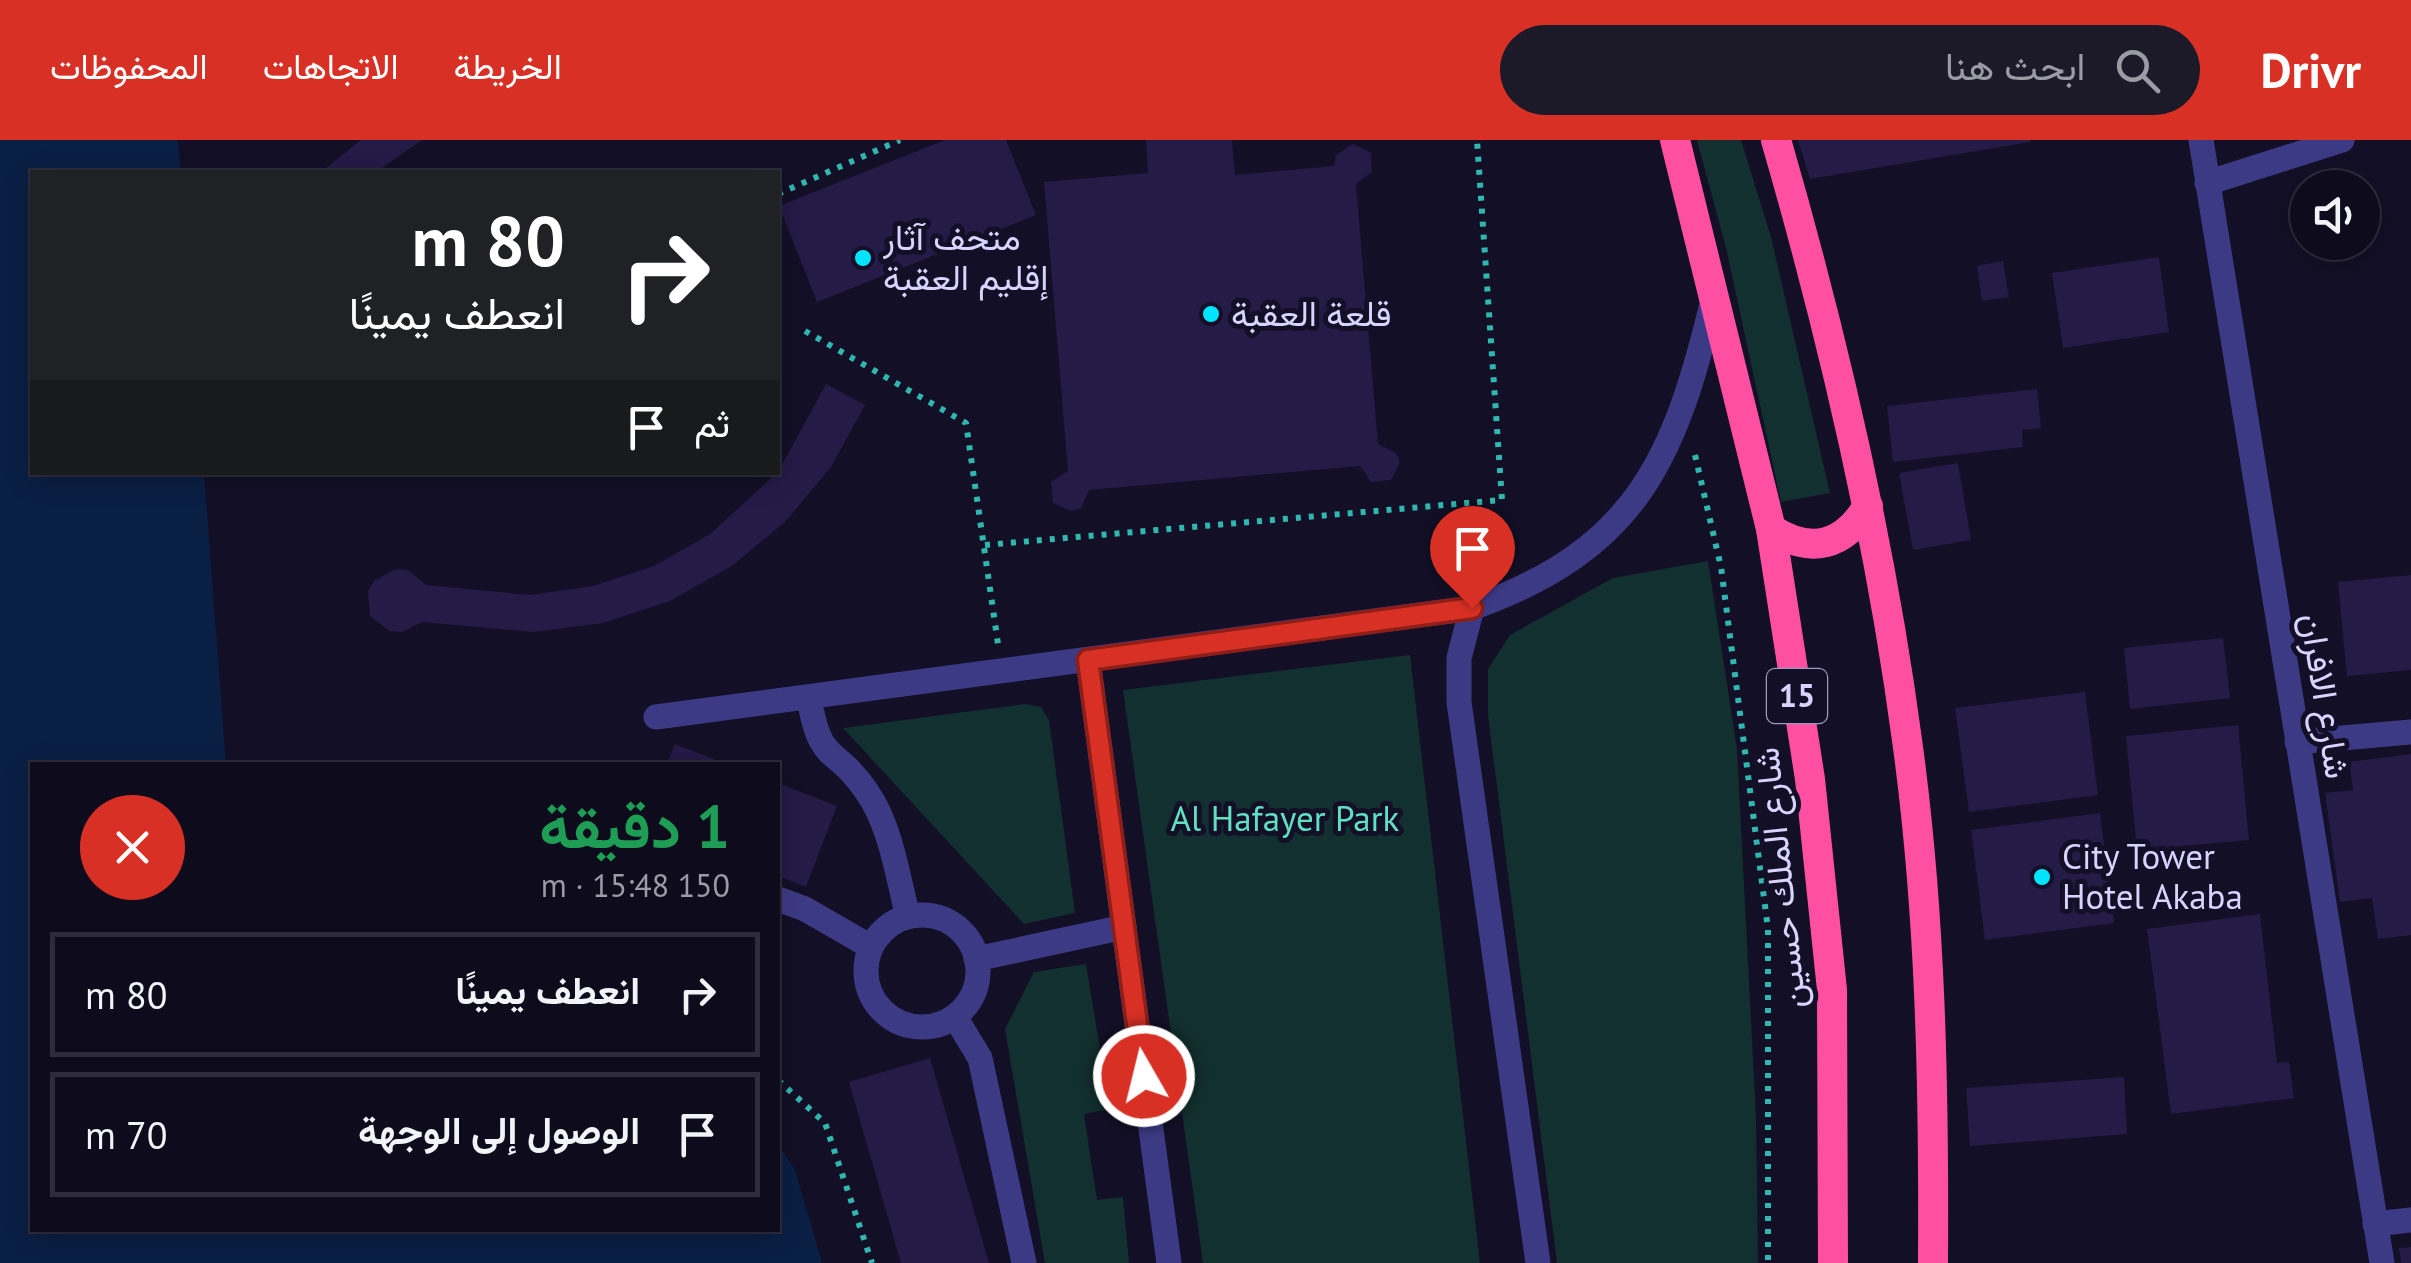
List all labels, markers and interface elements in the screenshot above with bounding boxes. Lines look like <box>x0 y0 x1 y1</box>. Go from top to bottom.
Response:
search box <box>1500 25 2200 115</box>
text: Drivr <box>2260 39 2361 101</box>
text: ابحث هنا <box>1945 41 2085 90</box>
text: المحفوظات <box>50 43 208 89</box>
text: الاتجاهات <box>263 43 399 89</box>
text: الخريطة <box>454 43 562 89</box>
icon: search <box>2110 43 2165 98</box>
map controls <box>2290 170 2380 260</box>
button: sound <box>2290 170 2380 260</box>
text: 80 m <box>412 195 565 285</box>
icon: right <box>600 210 730 340</box>
place label: متحف آثار إقليم العقبة <box>882 214 1048 301</box>
marker: متحف آثار إقليم العقبة <box>852 247 874 269</box>
text: انعطف يمينًا <box>349 283 565 341</box>
place label: قلعة العقبة <box>1231 290 1392 336</box>
marker: قلعة العقبة <box>1200 303 1222 325</box>
text: ثم <box>694 398 730 447</box>
icon: arrive <box>619 400 674 455</box>
pin <box>1430 506 1515 609</box>
icon: arrive <box>1445 521 1500 576</box>
street label: شارع الافران <box>2288 610 2362 782</box>
road number: 15 <box>1767 669 1827 723</box>
street label: شارع الملك حسين <box>1742 745 1818 1011</box>
text: 1 دقيقة <box>539 787 730 865</box>
button: close <box>80 795 185 900</box>
park label: Al Hafayer Park <box>1171 795 1400 841</box>
place label: City Tower Hotel Akaba <box>2062 833 2243 919</box>
text: 150 m · 15:48 <box>541 864 730 906</box>
marker: City Tower Hotel Akaba <box>2031 866 2053 888</box>
text: انعطف يمينًا <box>455 965 640 1014</box>
icon: right <box>670 967 725 1022</box>
text: 80 m <box>85 970 167 1019</box>
position arrow <box>1092 1024 1196 1128</box>
text: الوصول إلى الوجهة <box>358 1105 640 1154</box>
icon: arrive <box>670 1107 725 1162</box>
text: 70 m <box>85 1110 167 1159</box>

